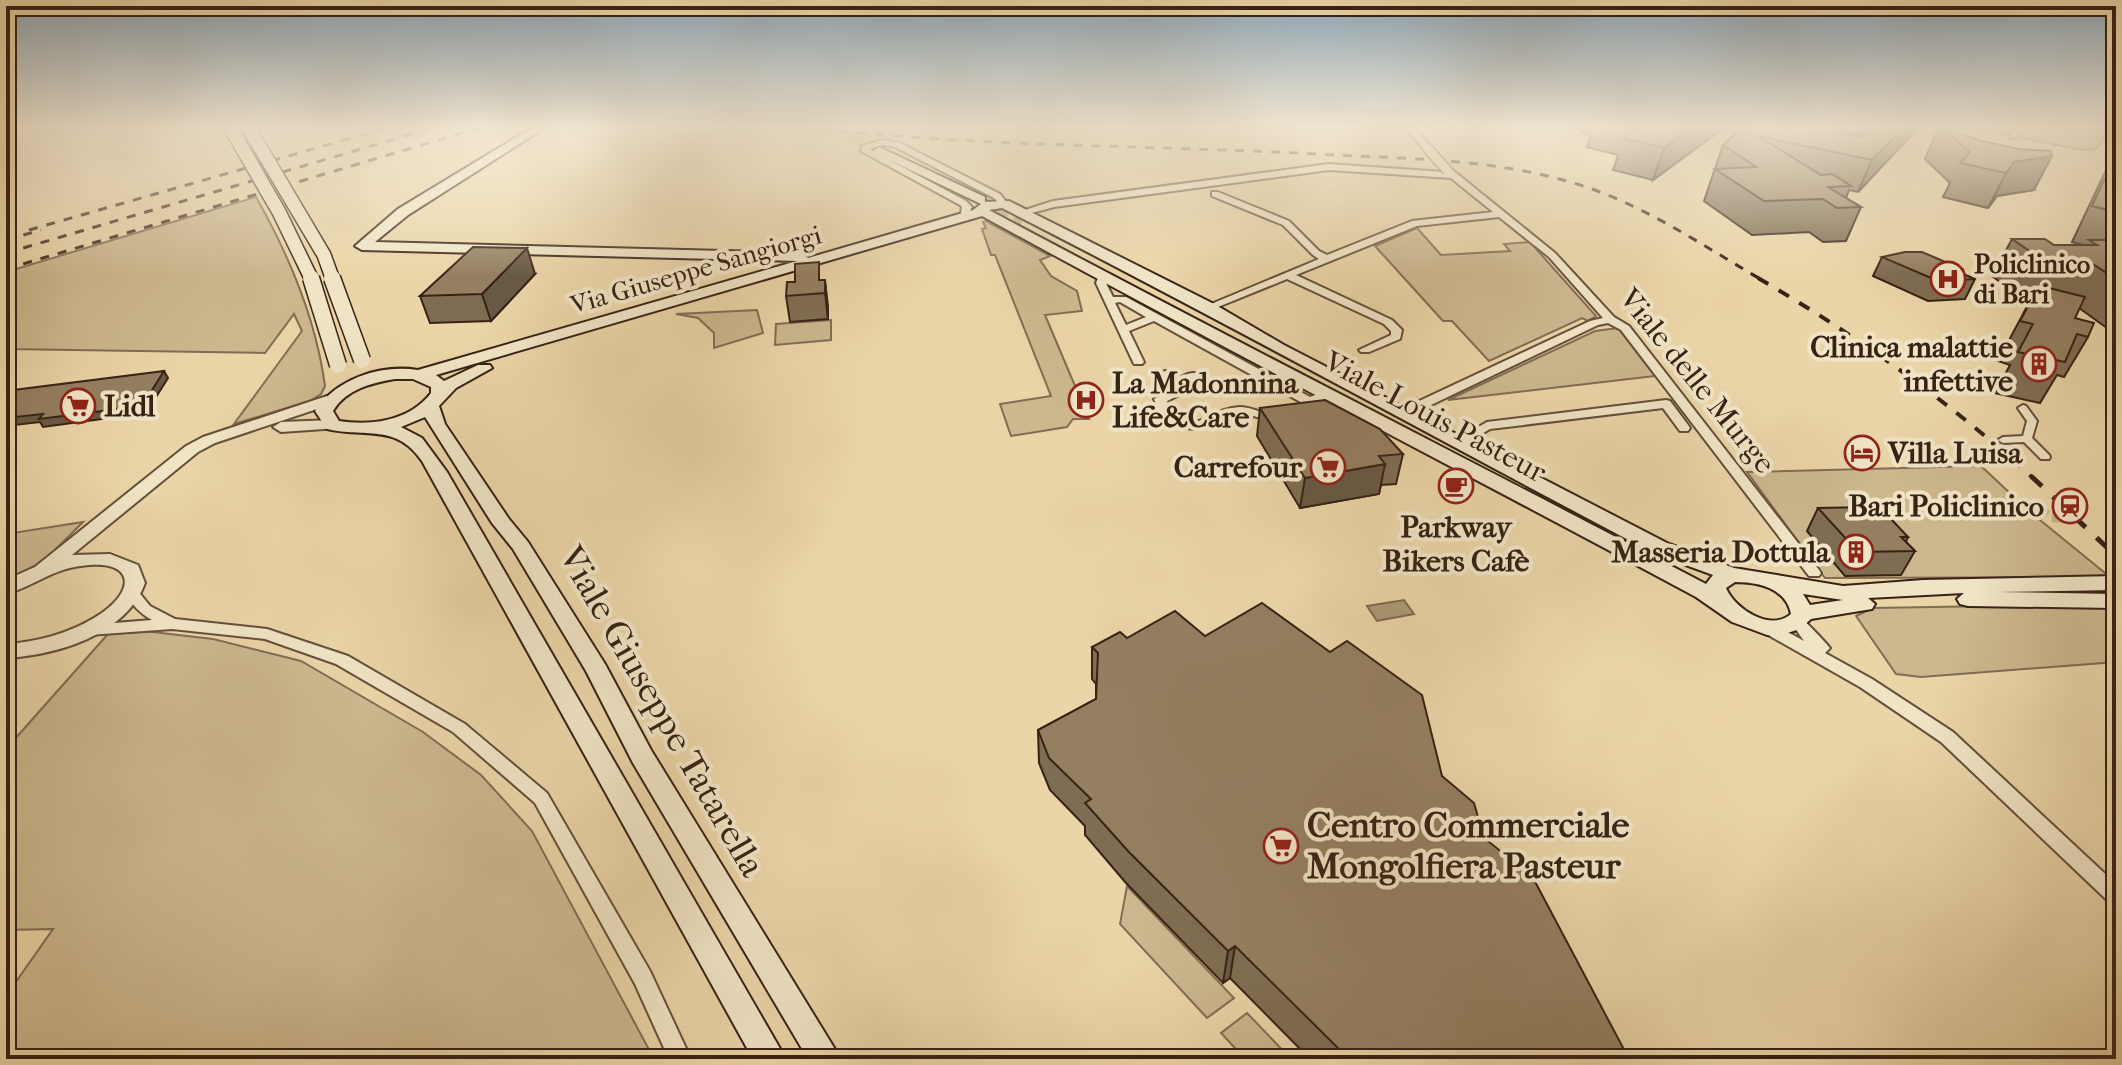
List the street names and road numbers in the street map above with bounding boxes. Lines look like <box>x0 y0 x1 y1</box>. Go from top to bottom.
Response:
street label: Via Giuseppe Sangiorgi <box>566 219 825 321</box>
street label: Viale delle Murge <box>1611 281 1782 481</box>
street label: Viale Louis Pasteur <box>1317 343 1552 490</box>
street label: Viale Giuseppe Tatarella <box>550 538 774 884</box>

